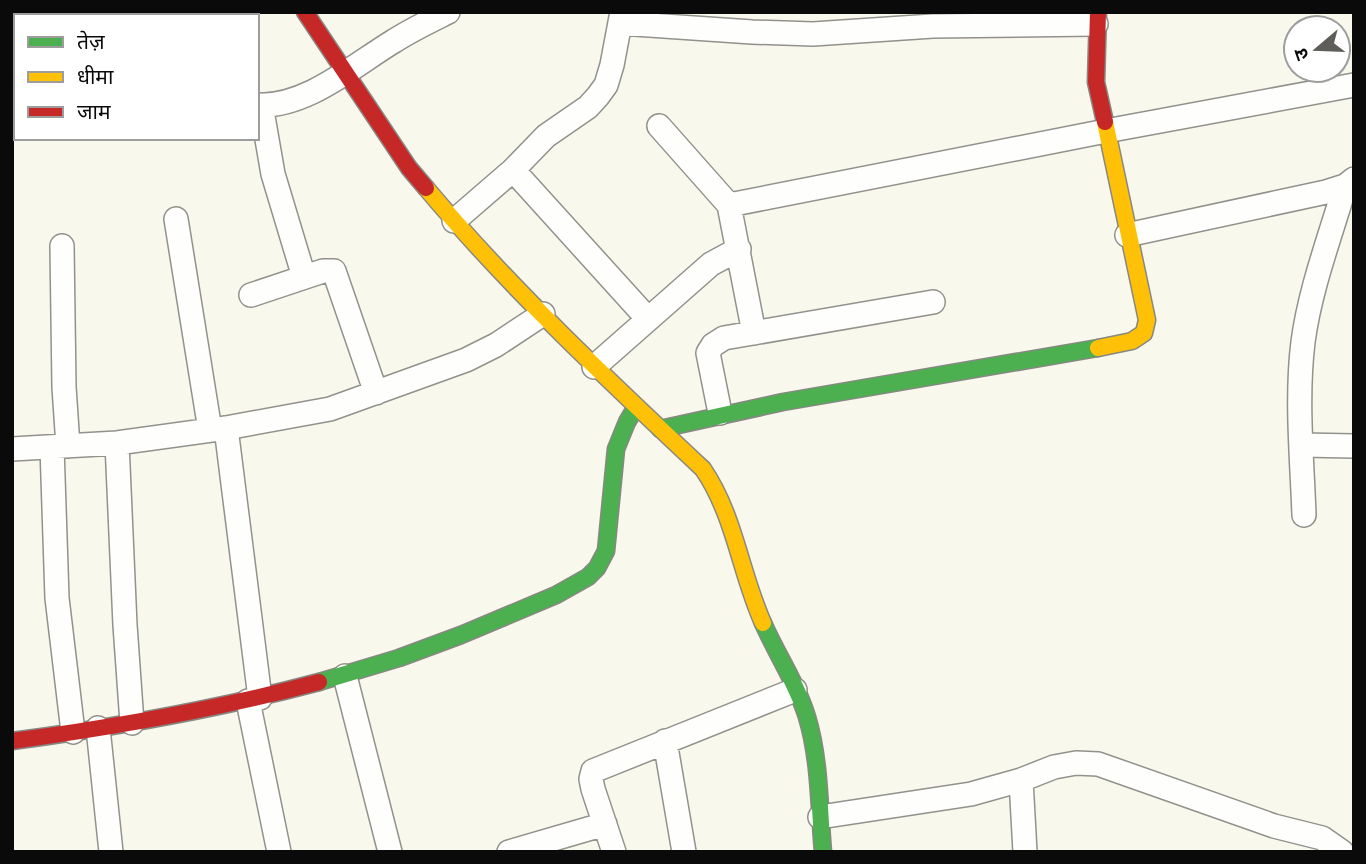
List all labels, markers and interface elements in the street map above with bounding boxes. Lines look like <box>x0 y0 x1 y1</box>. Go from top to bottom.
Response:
legend <box>14 14 259 140</box>
north arrow <box>1282 14 1352 84</box>
text: तेज़ <box>77 28 105 55</box>
text: उ <box>1287 45 1314 64</box>
text: धीमा <box>77 63 114 90</box>
text: जाम <box>77 98 111 125</box>

